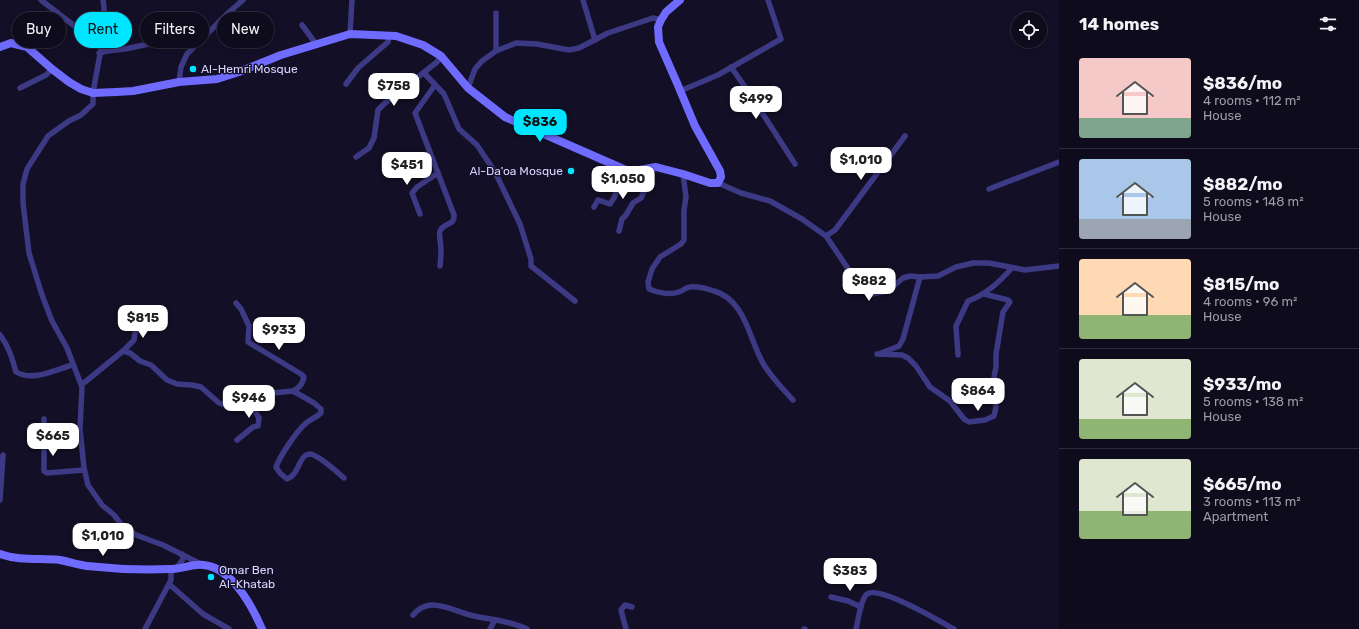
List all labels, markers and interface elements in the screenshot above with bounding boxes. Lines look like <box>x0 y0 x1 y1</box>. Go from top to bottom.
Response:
chip: Buy <box>12 12 66 48</box>
chip: Rent <box>74 12 132 48</box>
chip: Filters <box>140 12 209 48</box>
chip: New <box>217 12 274 48</box>
map controls <box>1011 12 1047 48</box>
button: locate <box>1011 12 1047 48</box>
icon: filters <box>1317 13 1339 35</box>
text: 14 homes <box>1079 14 1159 34</box>
place label: Al-Hemri Mosque <box>201 62 298 76</box>
marker: Al-Hemri Mosque <box>188 64 198 74</box>
pin: $758 <box>370 73 418 107</box>
text: $836/mo <box>1203 73 1282 93</box>
icon: home <box>1111 74 1159 122</box>
text: $758 <box>377 78 411 93</box>
pin: $499 <box>732 86 780 120</box>
text: $499 <box>739 91 773 106</box>
text: 4 rooms · 112 m² <box>1203 93 1301 108</box>
text: House <box>1203 108 1241 123</box>
pin: $836 <box>516 109 564 143</box>
text: $836 <box>523 114 557 129</box>
pin: $1,010 <box>828 147 894 181</box>
pin: $451 <box>383 152 431 186</box>
text: $1,010 <box>840 152 882 167</box>
text: $451 <box>391 157 423 172</box>
place label: Al-Da'oa Mosque <box>469 164 563 178</box>
marker: Al-Da'oa Mosque <box>566 166 576 176</box>
pin: $1,050 <box>590 166 656 200</box>
text: $1,050 <box>601 171 645 186</box>
text: $882/mo <box>1203 174 1283 194</box>
icon: home <box>1111 175 1159 223</box>
text: 5 rooms · 148 m² <box>1203 194 1304 209</box>
text: House <box>1203 209 1241 224</box>
pin: $882 <box>845 268 893 302</box>
text: $882 <box>852 273 886 288</box>
text: $815/mo <box>1203 274 1279 294</box>
icon: home <box>1111 275 1159 323</box>
text: 4 rooms · 96 m² <box>1203 294 1297 309</box>
pin: $815 <box>119 305 167 339</box>
text: House <box>1203 309 1241 324</box>
text: $815 <box>127 310 159 325</box>
pin: $933 <box>255 317 303 351</box>
text: $933 <box>262 322 296 337</box>
text: $933/mo <box>1203 374 1282 394</box>
icon: home <box>1111 375 1159 423</box>
pin: $864 <box>954 378 1002 412</box>
text: $864 <box>961 383 995 398</box>
pin: $946 <box>225 385 273 419</box>
text: $946 <box>232 390 266 405</box>
text: 5 rooms · 138 m² <box>1203 394 1303 409</box>
text: House <box>1203 409 1241 424</box>
pin: $665 <box>29 423 77 457</box>
text: $665 <box>36 428 70 443</box>
text: $665/mo <box>1203 474 1282 494</box>
icon: home <box>1111 475 1159 523</box>
text: 3 rooms · 113 m² <box>1203 494 1301 509</box>
text: Apartment <box>1203 509 1268 524</box>
pin: $1,010 <box>70 523 136 557</box>
text: $1,010 <box>82 528 124 543</box>
pin: $383 <box>826 558 874 592</box>
place label: Omar Ben Al-Khatab <box>219 563 275 591</box>
text: $383 <box>833 563 867 578</box>
marker: Omar Ben Al-Khatab <box>206 572 216 582</box>

